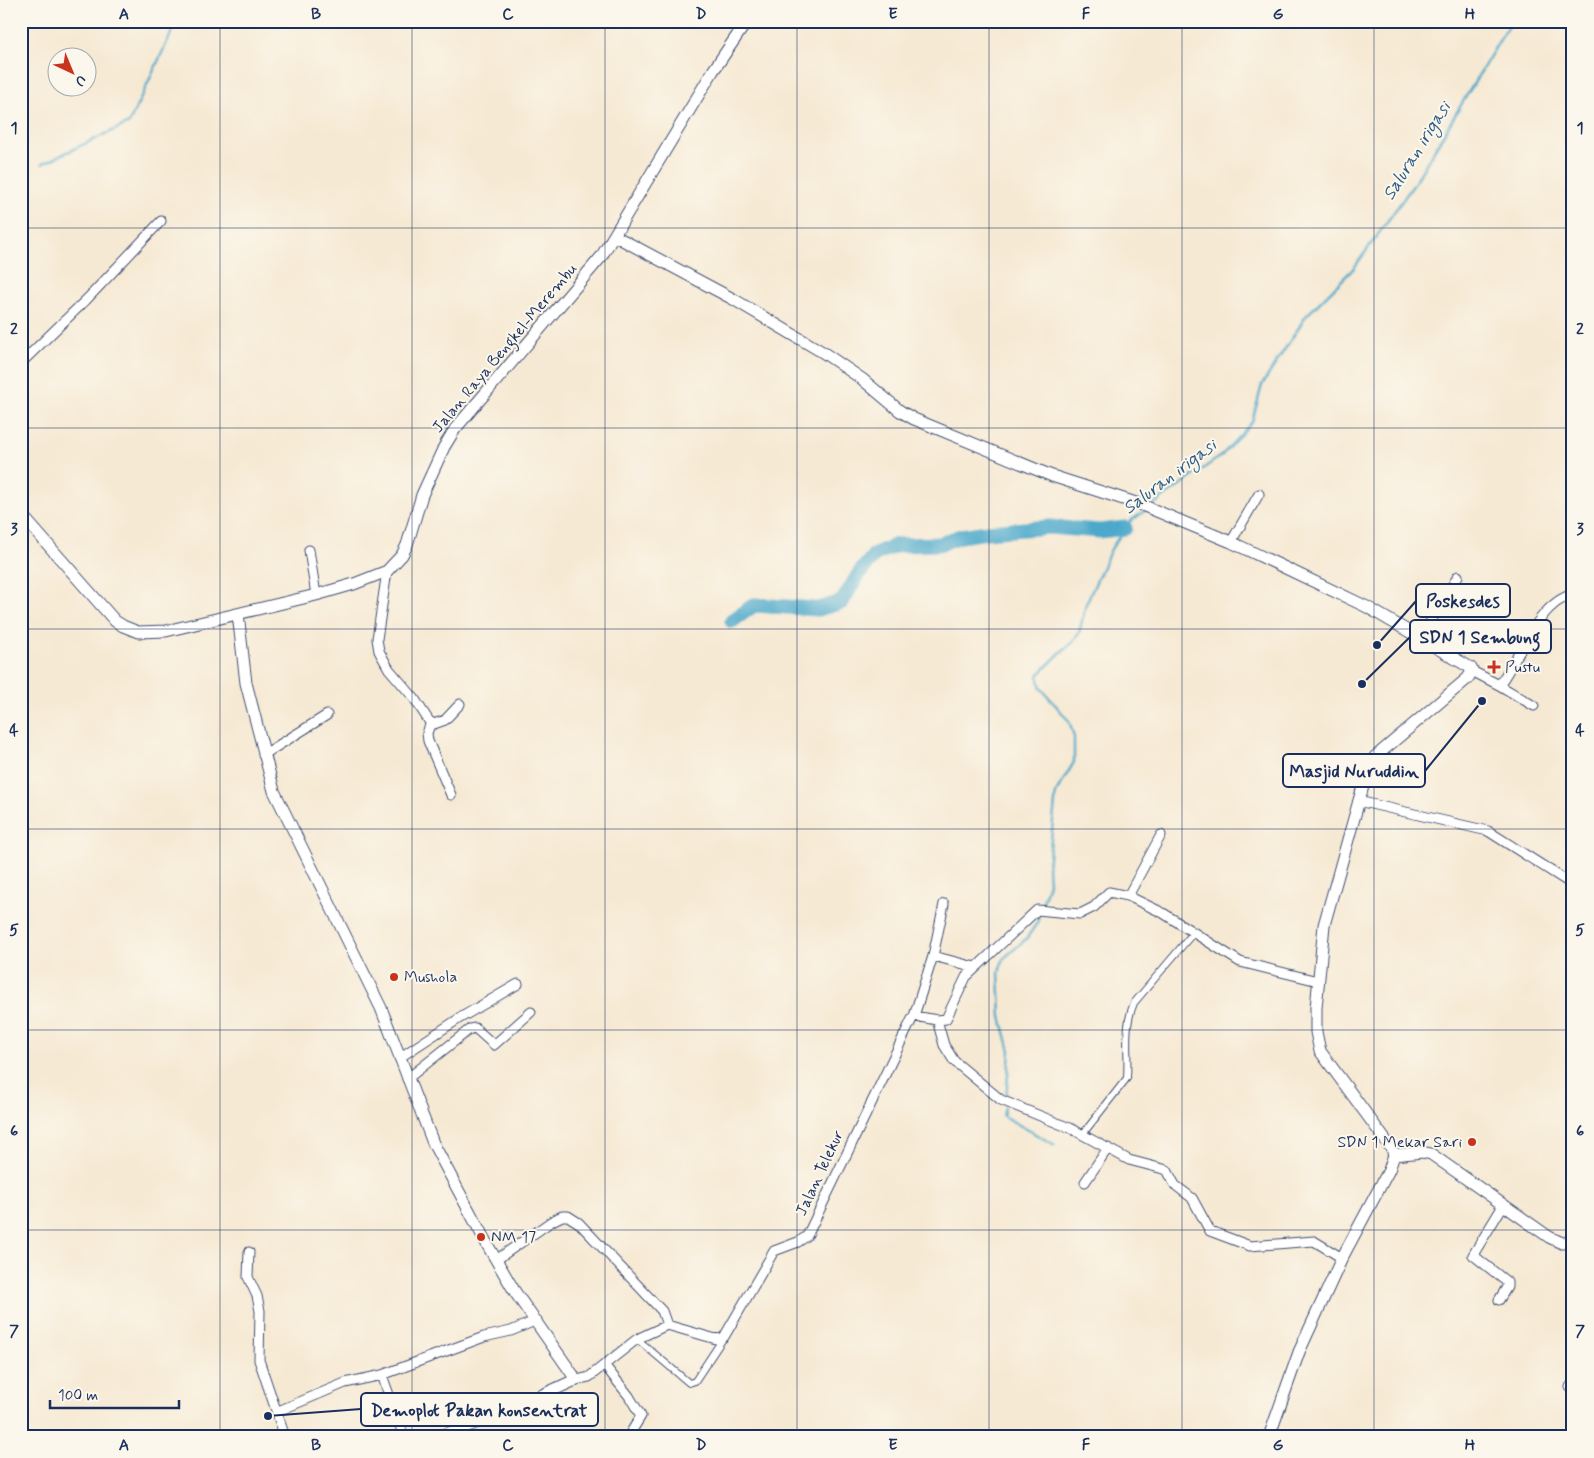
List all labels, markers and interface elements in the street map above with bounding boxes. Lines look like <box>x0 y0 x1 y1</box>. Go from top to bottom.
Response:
text: A <box>119 4 129 25</box>
text: B <box>311 4 321 25</box>
text: C <box>502 4 514 25</box>
text: D <box>695 4 707 25</box>
text: E <box>888 4 898 25</box>
text: F <box>1082 4 1091 25</box>
text: G <box>1273 4 1284 25</box>
text: H <box>1465 4 1476 25</box>
north arrow <box>48 48 98 98</box>
text: U <box>71 71 90 90</box>
water label: Saluran irigasi <box>1377 96 1459 206</box>
text: 1 <box>10 118 18 139</box>
text: 1 <box>1576 118 1584 139</box>
street label: Jalan Raya Bengkel-Merembu <box>428 259 583 438</box>
text: 2 <box>10 319 18 340</box>
text: 2 <box>1576 319 1584 340</box>
water label: Saluran irigasi <box>1118 433 1225 522</box>
text: 3 <box>10 519 18 540</box>
text: 3 <box>1576 519 1584 540</box>
callout: Poskesdes <box>1416 584 1510 617</box>
text: Poskesdes <box>1426 590 1500 614</box>
callout: SDN 1 Sembung <box>1410 620 1551 653</box>
text: SDN 1 Sembung <box>1420 626 1540 652</box>
place label: Pustu <box>1505 657 1540 678</box>
marker: Pustu <box>1487 660 1501 674</box>
text: 4 <box>9 720 19 741</box>
text: 4 <box>1575 720 1585 741</box>
callout: Masjid Nuruddin <box>1283 754 1425 787</box>
text: Masjid Nuruddin <box>1289 760 1420 784</box>
text: 5 <box>9 920 19 941</box>
text: 5 <box>1575 920 1585 941</box>
place label: Mushola <box>404 967 457 988</box>
marker: Mushola <box>388 971 400 983</box>
text: 6 <box>10 1121 18 1142</box>
text: 6 <box>1576 1121 1584 1142</box>
street label: Jalan Telekur <box>791 1127 849 1219</box>
place label: SDN 1 Mekar Sari <box>1337 1132 1462 1153</box>
marker: SDN 1 Mekar Sari <box>1466 1136 1478 1148</box>
place label: NM 17 <box>491 1227 536 1248</box>
marker: NM 17 <box>475 1231 487 1243</box>
text: 7 <box>9 1321 19 1342</box>
text: 7 <box>1575 1321 1585 1342</box>
scale bar <box>50 1378 179 1410</box>
text: 100 m <box>58 1386 98 1406</box>
callout: Demoplot Pakan konsentrat <box>361 1393 598 1426</box>
text: Demoplot Pakan konsentrat <box>371 1399 588 1423</box>
text: A <box>119 1435 129 1456</box>
text: B <box>311 1435 321 1456</box>
text: C <box>502 1435 514 1456</box>
text: D <box>695 1435 707 1456</box>
text: E <box>888 1435 898 1456</box>
text: F <box>1082 1435 1091 1456</box>
text: G <box>1273 1435 1284 1456</box>
text: H <box>1465 1435 1476 1456</box>

